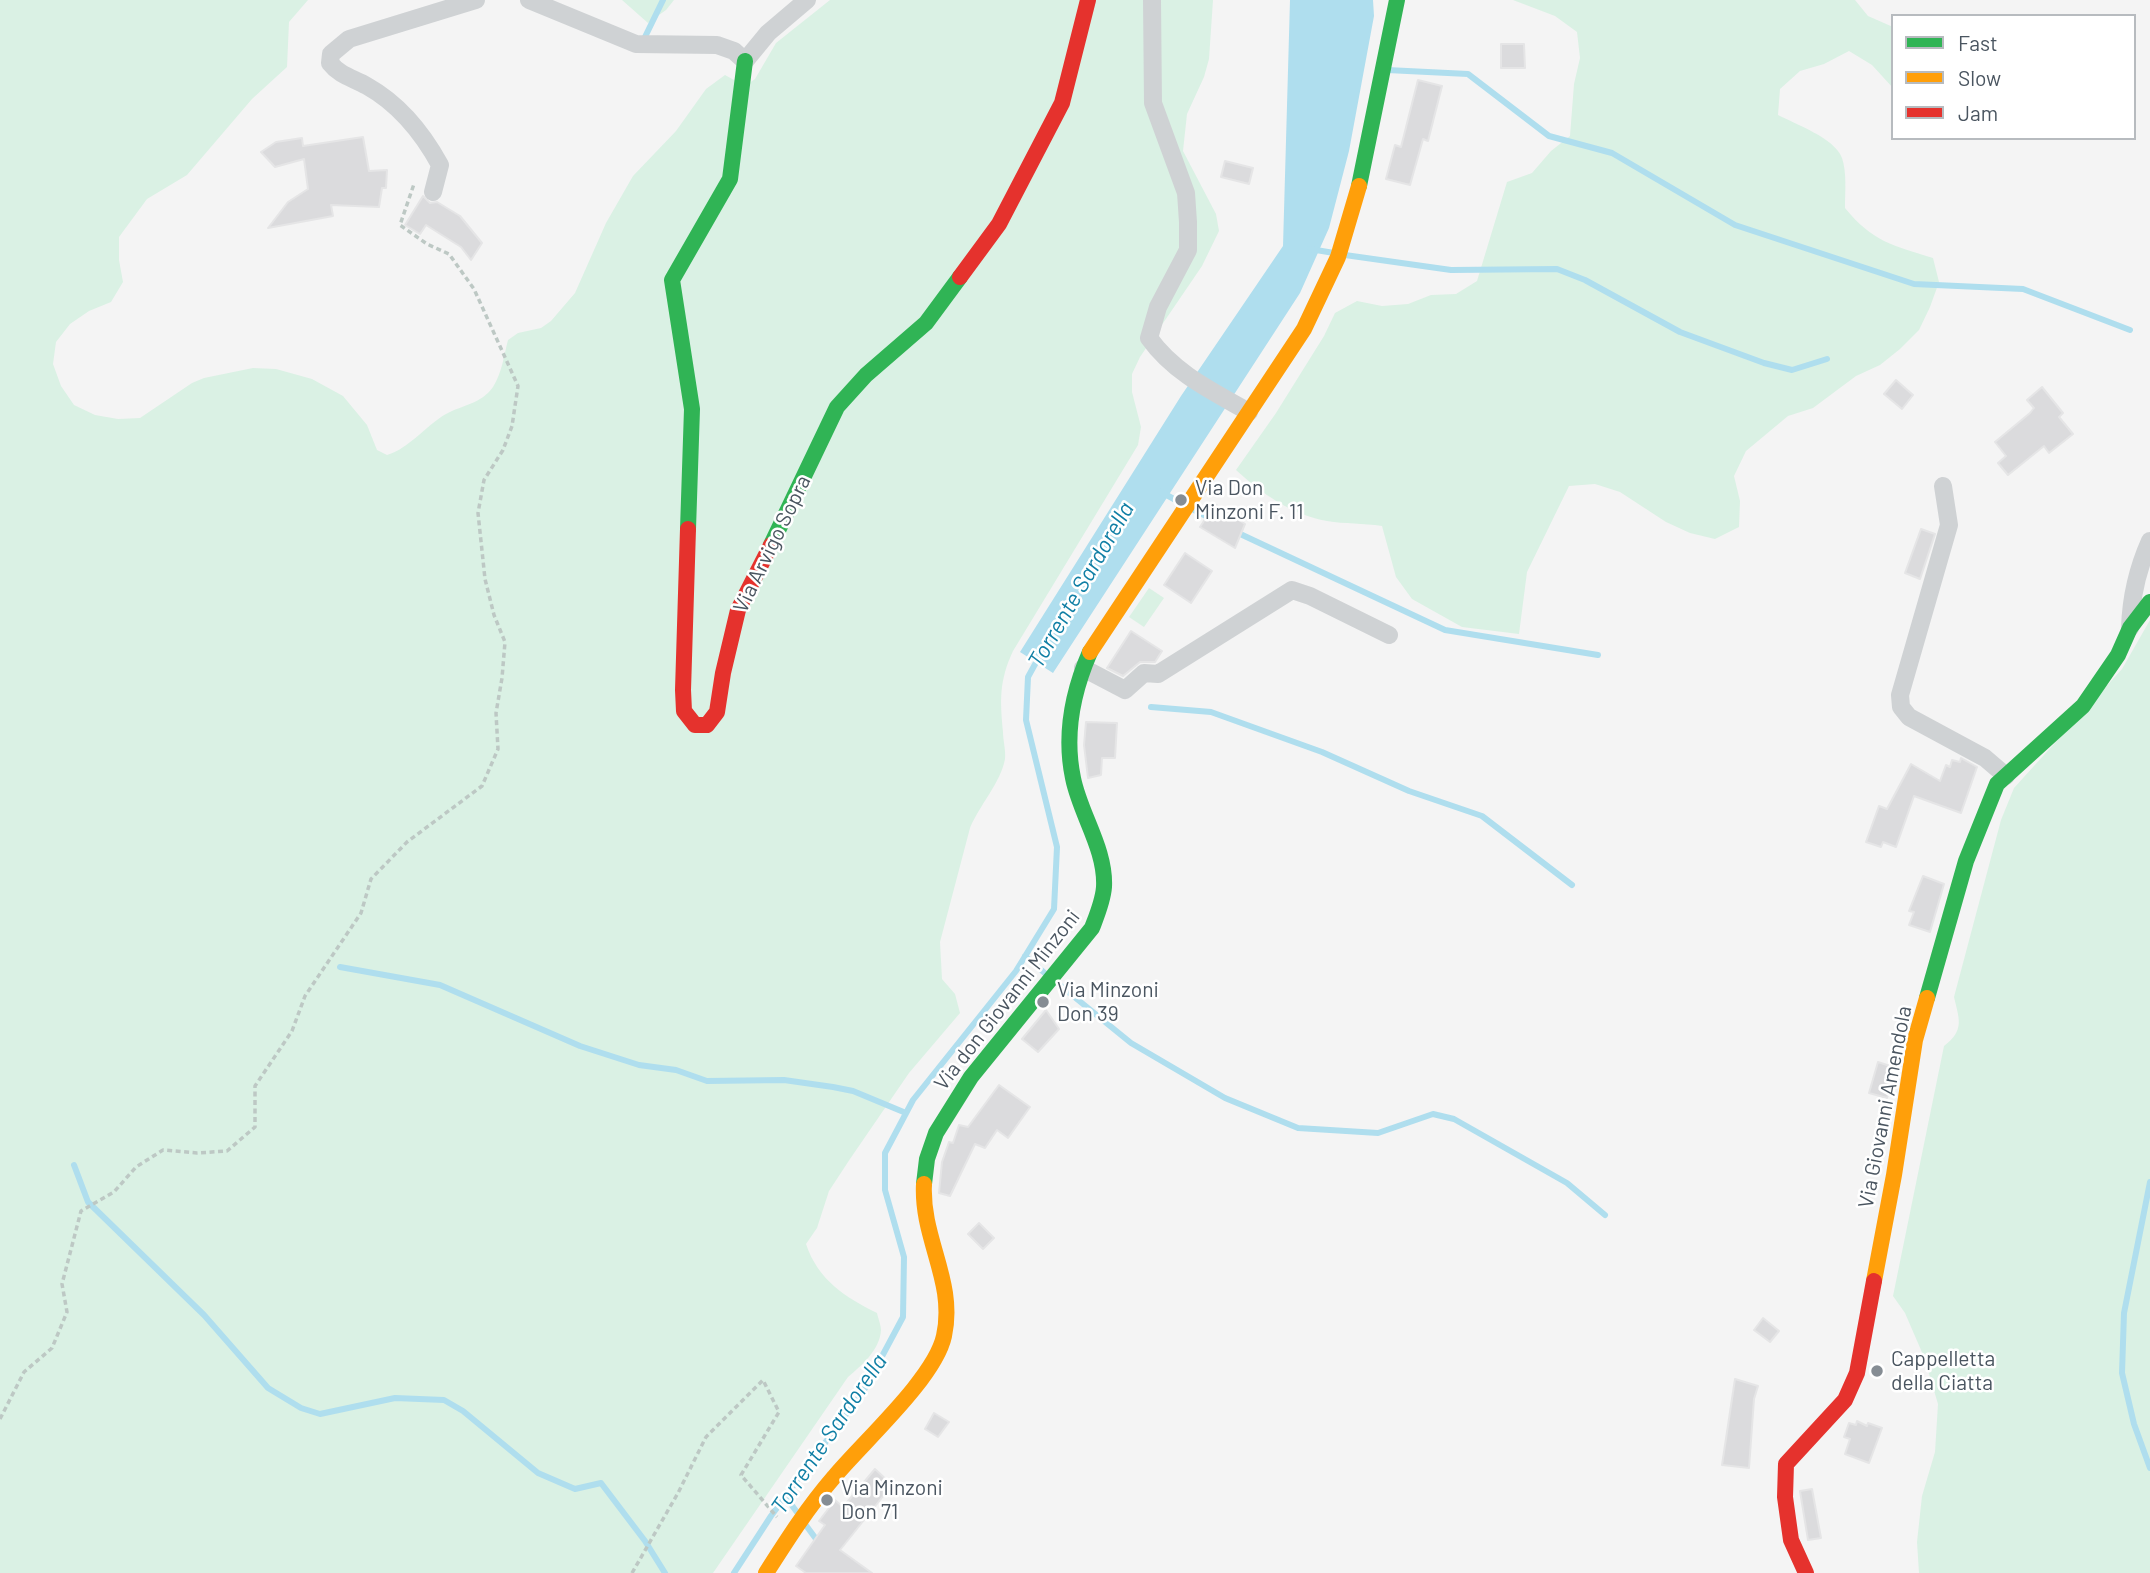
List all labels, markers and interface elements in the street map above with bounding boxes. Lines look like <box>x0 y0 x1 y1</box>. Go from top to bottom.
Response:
legend <box>1891 14 2136 140</box>
text: Fast <box>1958 30 1998 55</box>
text: Slow <box>1958 65 2001 90</box>
text: Jam <box>1958 100 1998 125</box>
street label: Via Arvigo Sopra <box>728 471 816 617</box>
place label: Via Don Minzoni F. 11 <box>1195 475 1304 525</box>
marker: Via Don Minzoni F. 11 <box>1173 492 1189 508</box>
water label: Torrente Sardorella <box>1022 497 1140 673</box>
street label: Via don Giovanni Minzoni <box>929 905 1085 1095</box>
place label: Via Minzoni Don 39 <box>1057 977 1159 1027</box>
marker: Via Minzoni Don 39 <box>1035 994 1051 1010</box>
street label: Via Giovanni Amendola <box>1853 1004 1917 1210</box>
place label: Cappelletta della Ciatta <box>1891 1346 1995 1396</box>
water label: Torrente Sardorella <box>765 1349 893 1519</box>
marker: Cappelletta della Ciatta <box>1869 1363 1885 1379</box>
place label: Via Minzoni Don 71 <box>841 1475 943 1525</box>
marker: Via Minzoni Don 71 <box>819 1492 835 1508</box>

